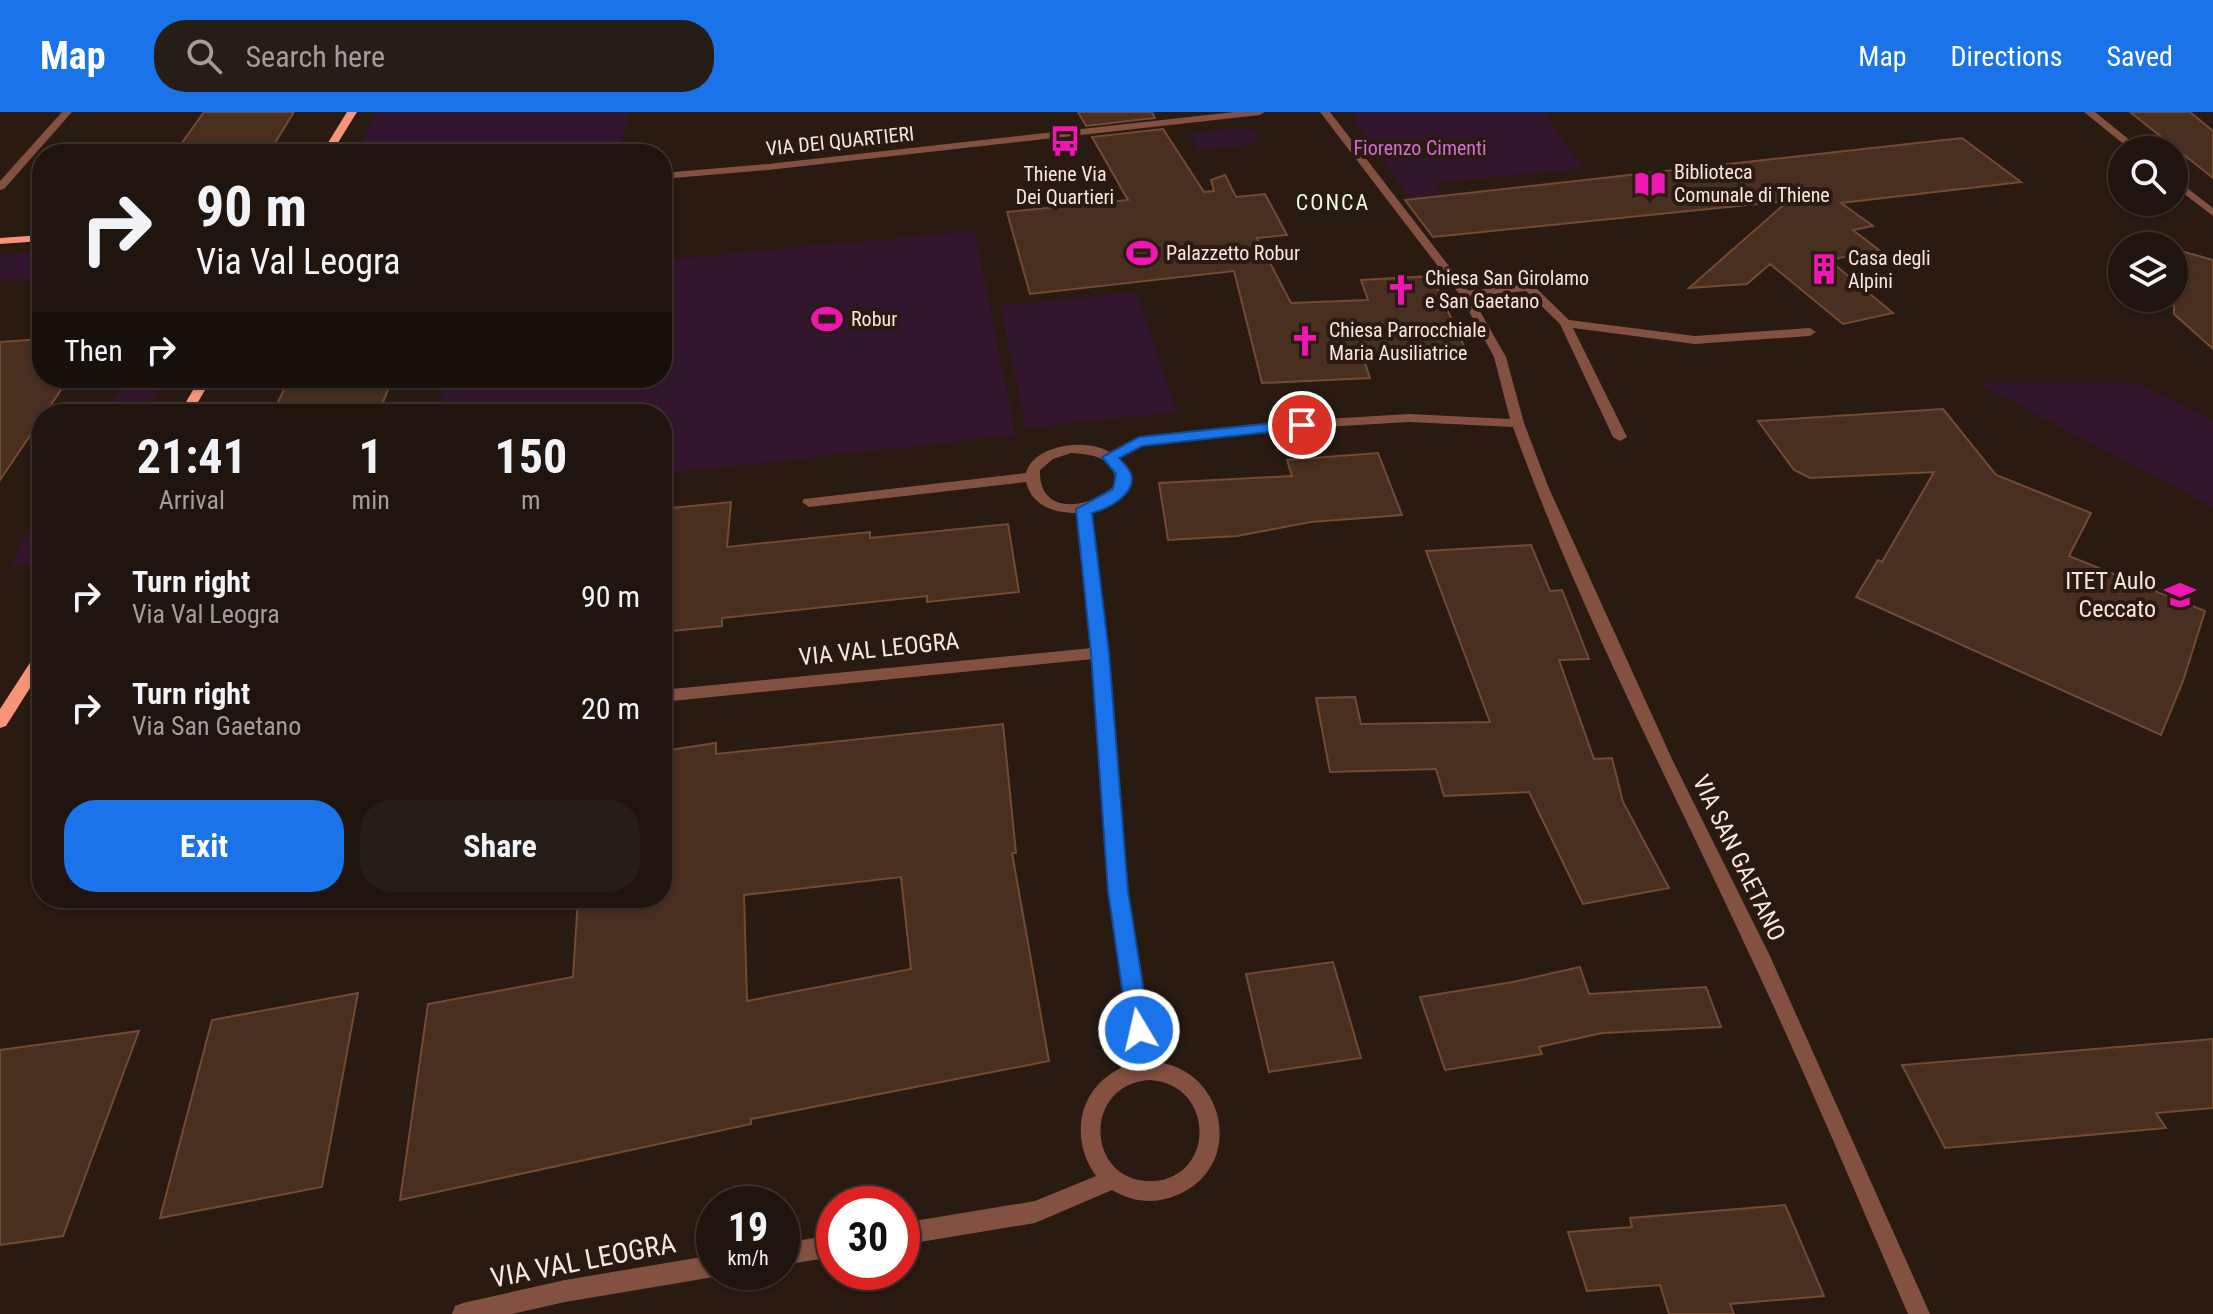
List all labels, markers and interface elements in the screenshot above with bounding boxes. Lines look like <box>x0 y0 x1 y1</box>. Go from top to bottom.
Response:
search box <box>154 20 714 92</box>
text: Map <box>40 34 106 78</box>
icon: search <box>182 34 226 78</box>
text: Search here <box>246 39 385 74</box>
text: Map <box>1858 40 1907 73</box>
text: Directions <box>1951 40 2062 73</box>
text: Saved <box>2106 40 2173 73</box>
street label: VIA DEI QUARTIERI <box>765 121 915 161</box>
bus stop icon: Thiene Via Dei Quartieri <box>1048 124 1082 158</box>
park label: Fiorenzo Cimenti <box>1353 136 1487 160</box>
map controls <box>2108 136 2188 312</box>
button: search <box>2108 136 2188 216</box>
place label: Biblioteca Comunale di Thiene <box>1674 160 1830 207</box>
place label: Thiene Via Dei Quartieri <box>1016 162 1114 209</box>
library icon: Biblioteca Comunale di Thiene <box>1633 167 1667 201</box>
text: 90 m <box>196 174 307 240</box>
icon: right <box>64 176 168 280</box>
district label: CONCA <box>1296 190 1370 215</box>
button: layers <box>2108 232 2188 312</box>
sports icon: Palazzetto Robur <box>1125 236 1159 270</box>
text: Via Val Leogra <box>196 241 400 283</box>
place label: Palazzetto Robur <box>1166 241 1300 265</box>
place label: Casa degli Alpini <box>1848 246 1931 293</box>
building icon: Casa degli Alpini <box>1807 252 1841 286</box>
place label: Chiesa San Girolamo e San Gaetano <box>1425 266 1589 313</box>
church icon: Chiesa San Girolamo e San Gaetano <box>1384 273 1418 307</box>
sports icon: Robur <box>810 302 844 336</box>
place label: Robur <box>851 307 897 331</box>
place label: Chiesa Parrocchiale Maria Ausiliatrice <box>1329 318 1486 365</box>
church icon: Chiesa Parrocchiale Maria Ausiliatrice <box>1288 324 1322 358</box>
icon: right <box>139 328 183 372</box>
text: Then <box>64 333 123 368</box>
pin <box>1268 391 1336 459</box>
icon: arrive <box>1280 403 1324 447</box>
text: 21:41 <box>137 428 247 485</box>
text: 1 <box>359 428 383 485</box>
text: 150 <box>494 428 567 485</box>
text: Arrival <box>159 485 225 515</box>
text: min <box>352 485 390 515</box>
text: m <box>521 485 541 515</box>
text: Turn right <box>132 564 250 599</box>
place label: ITET Aulo Ceccato <box>2065 567 2156 623</box>
icon: right <box>64 574 108 618</box>
school or university icon: ITET Aulo Ceccato <box>2163 578 2197 612</box>
text: 90 m <box>581 579 640 614</box>
text: Via Val Leogra <box>132 599 280 629</box>
street label: VIA VAL LEOGRA <box>798 627 961 671</box>
text: Turn right <box>132 676 250 711</box>
icon: right <box>64 686 108 730</box>
text: 20 m <box>581 691 640 726</box>
text: Via San Gaetano <box>132 711 301 741</box>
street label: VIA SAN GAETANO <box>1687 771 1791 945</box>
button: Exit <box>64 800 344 892</box>
button: Share <box>360 800 640 892</box>
position arrow <box>1097 988 1181 1072</box>
speed limit sign: 30 <box>816 1186 920 1290</box>
text: 19 <box>728 1204 768 1251</box>
street label: VIA VAL LEOGRA <box>488 1226 678 1295</box>
text: km/h <box>727 1246 769 1270</box>

